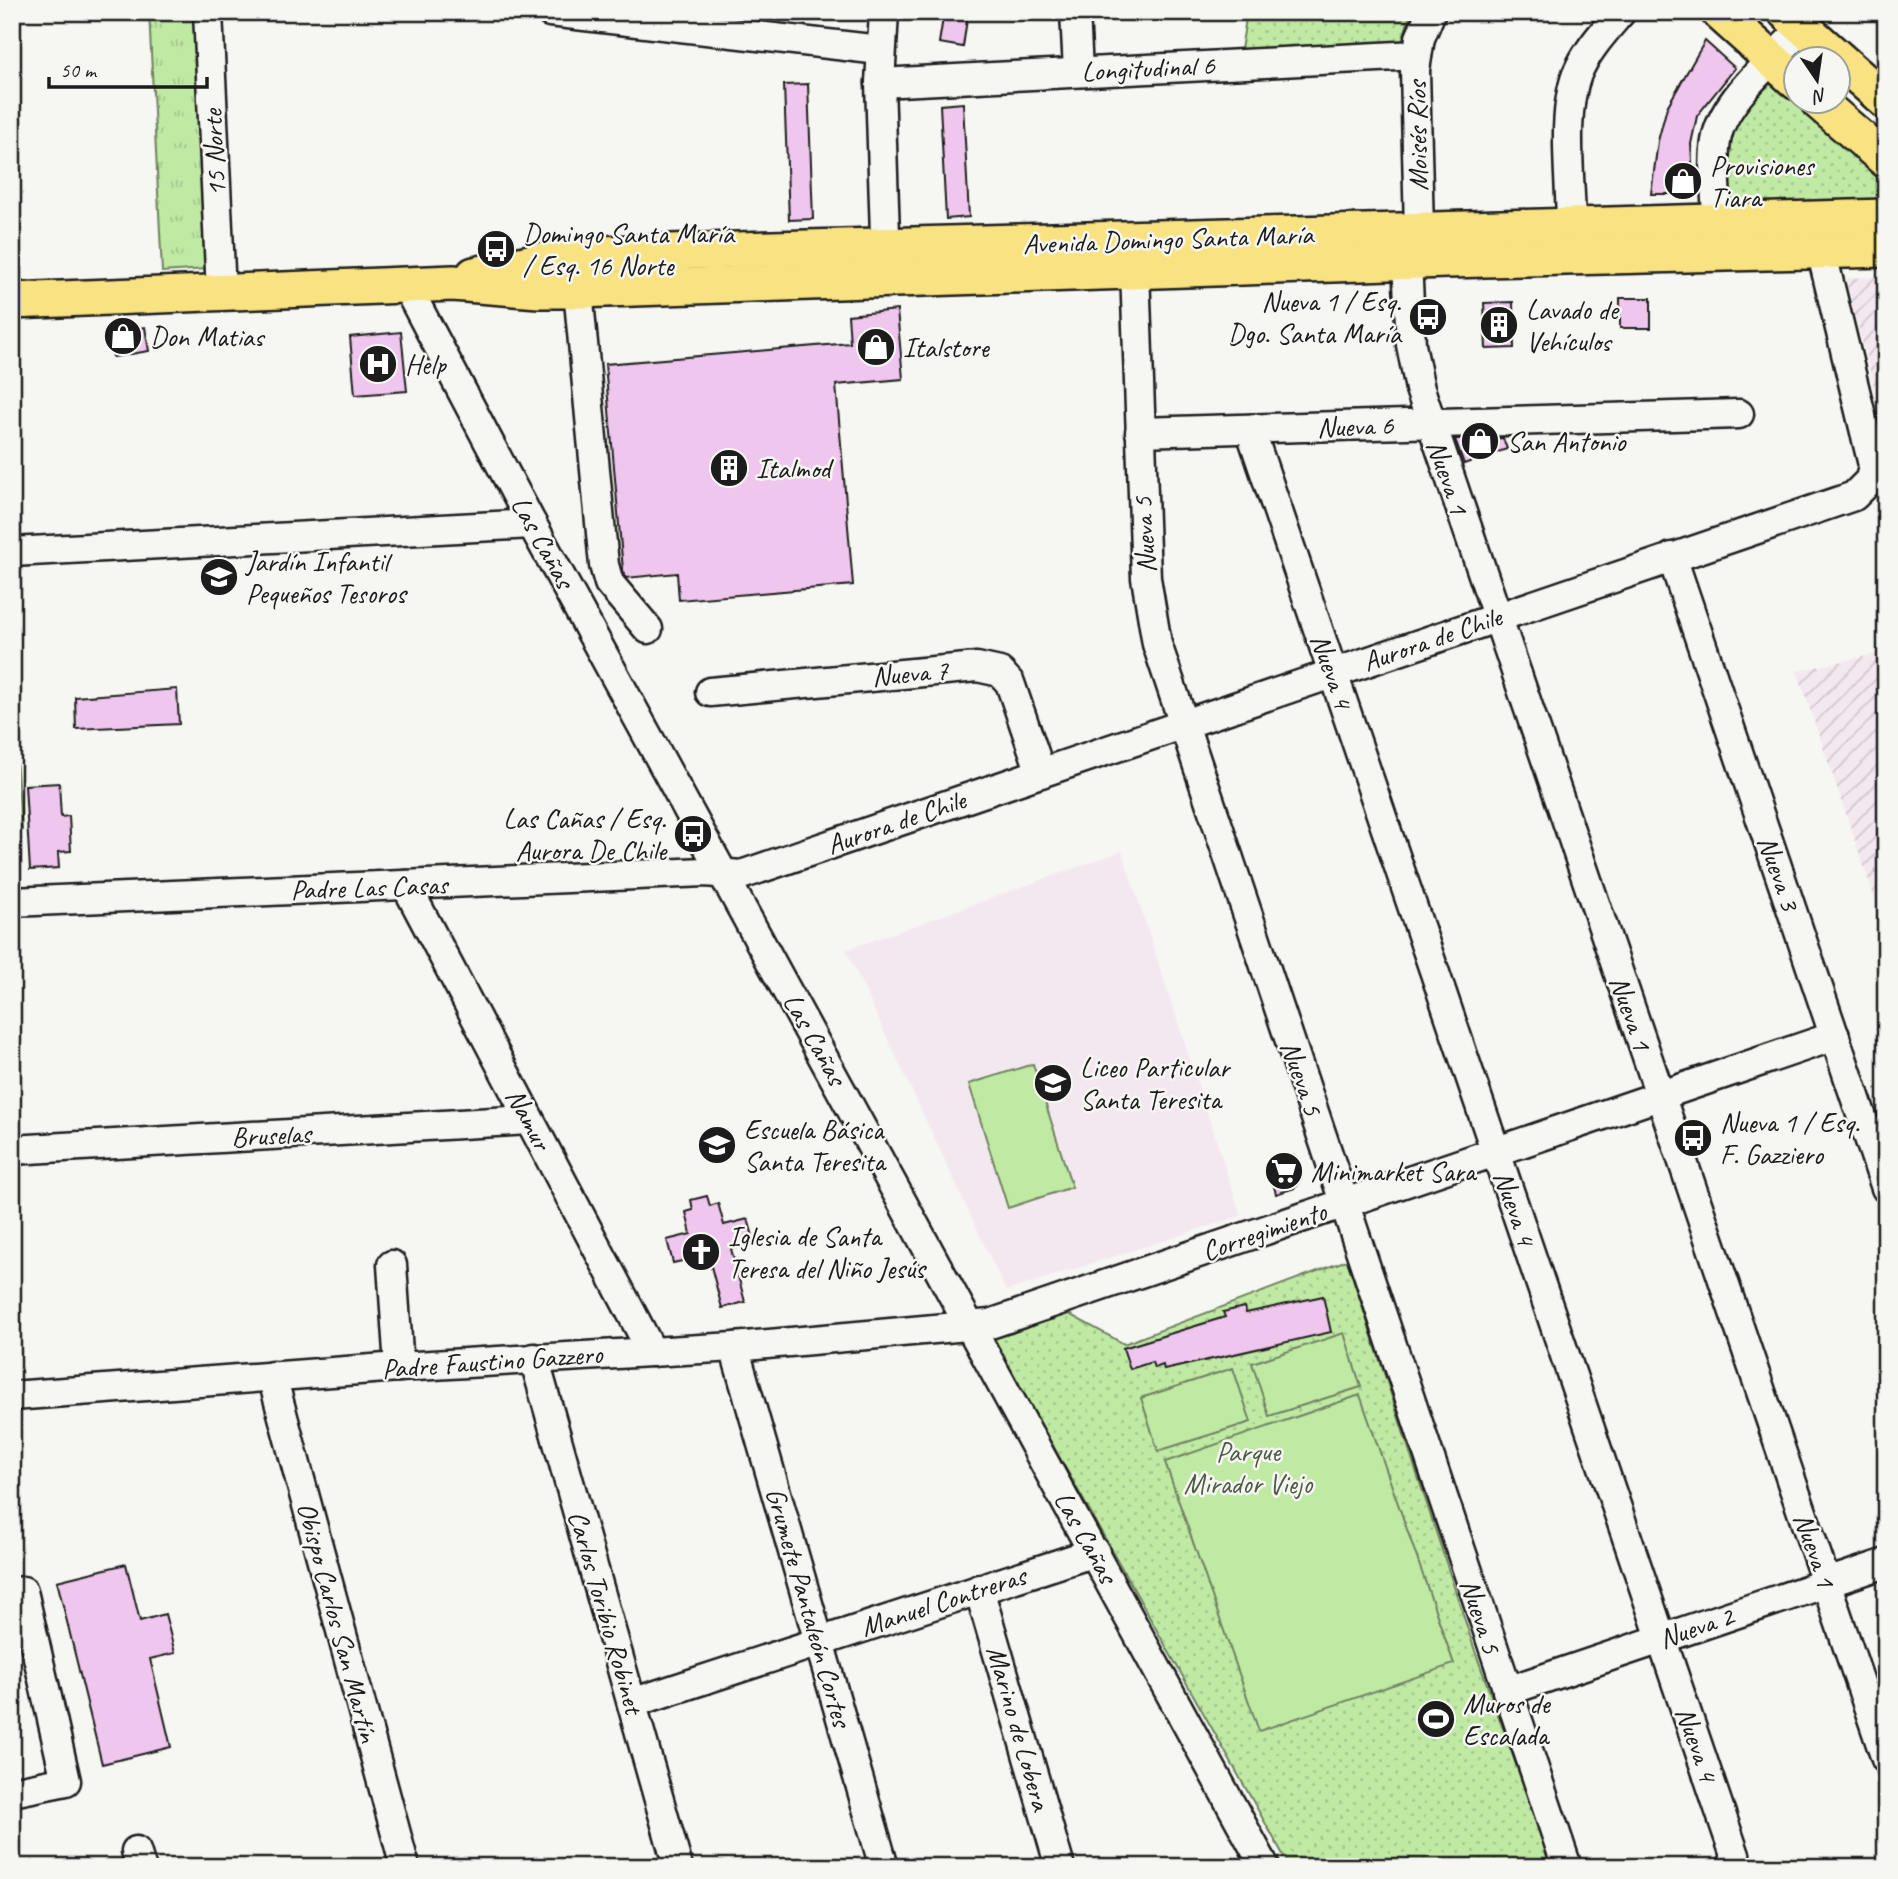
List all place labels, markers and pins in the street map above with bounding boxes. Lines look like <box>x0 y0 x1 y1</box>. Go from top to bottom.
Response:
place label: Provisiones Tiara <box>1710 148 1816 215</box>
shop icon: Provisiones Tiara <box>1662 160 1704 202</box>
place label: Domingo Santa María / Esq. 16 Norte <box>523 216 736 283</box>
bus stop icon: Domingo Santa María / Esq. 16 Norte <box>475 228 517 270</box>
place label: Nueva 1 / Esq. Dgo. Santa María <box>1228 284 1403 351</box>
place label: Lavado de Vehículos <box>1526 292 1620 359</box>
bus stop icon: Nueva 1 / Esq. Dgo. Santa María <box>1407 296 1449 338</box>
building icon: Lavado de Vehículos <box>1478 304 1520 346</box>
shop icon: Don Matias <box>102 315 144 357</box>
place label: Don Matias <box>150 319 266 354</box>
shop icon: Italstore <box>855 326 897 368</box>
place label: Italstore <box>903 330 990 365</box>
hospital icon: Help <box>357 343 399 385</box>
place label: Help <box>405 347 447 382</box>
shop icon: San Antonio <box>1459 420 1501 462</box>
place label: San Antonio <box>1507 424 1628 459</box>
building icon: Italmod <box>708 447 750 489</box>
place label: Italmod <box>756 451 834 486</box>
place label: Jardín Infantil Pequeños Tesoros <box>244 544 408 611</box>
school or university icon: Jardín Infantil Pequeños Tesoros <box>198 556 240 598</box>
place label: Las Cañas / Esq. Aurora De Chile <box>503 801 668 868</box>
bus stop icon: Las Cañas / Esq. Aurora De Chile <box>672 813 714 855</box>
place label: Liceo Particular Santa Teresita <box>1080 1050 1231 1117</box>
school or university icon: Liceo Particular Santa Teresita <box>1032 1062 1074 1104</box>
place label: Nueva 1 / Esq. F. Gazziero <box>1720 1105 1860 1172</box>
place label: Escuela Básica Santa Teresita <box>744 1112 887 1179</box>
bus stop icon: Nueva 1 / Esq. F. Gazziero <box>1672 1117 1714 1159</box>
school or university icon: Escuela Básica Santa Teresita <box>696 1124 738 1166</box>
supermarket icon: Minimarket Sara <box>1263 1150 1305 1192</box>
place label: Minimarket Sara <box>1311 1154 1478 1189</box>
place label: Iglesia de Santa Teresa del Niño Jesús <box>728 1219 927 1286</box>
church icon: Iglesia de Santa Teresa del Niño Jesús <box>680 1231 722 1273</box>
place label: Muros de Escalada <box>1463 1686 1552 1753</box>
sports icon: Muros de Escalada <box>1415 1698 1457 1740</box>

